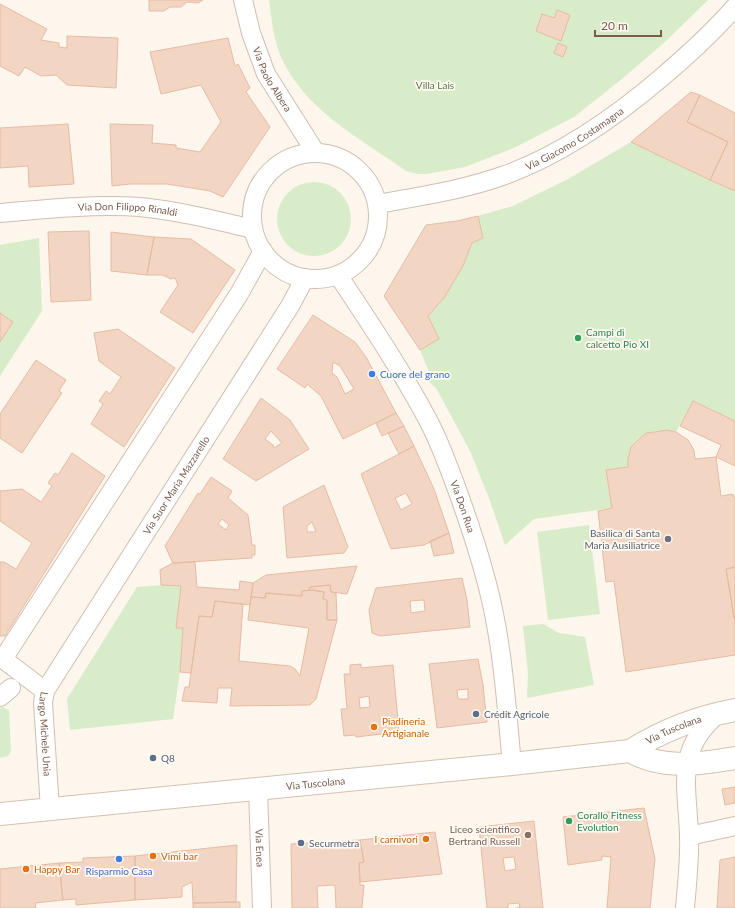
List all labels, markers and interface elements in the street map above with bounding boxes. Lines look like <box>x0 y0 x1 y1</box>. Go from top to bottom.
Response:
scale bar <box>595 12 661 38</box>
text: 20 m <box>601 18 628 33</box>
street label: Via Paolo Albera <box>251 45 294 114</box>
park label: Villa Lais <box>416 79 454 91</box>
street label: Via Giacomo Costamagna <box>523 104 626 172</box>
street label: Via Don Filippo Rinaldi <box>78 200 178 218</box>
place label: Campi di calcetto Pio XI <box>586 326 649 350</box>
marker: Campi di calcetto Pio XI <box>573 333 583 343</box>
place label: Cuore del grano <box>380 368 450 380</box>
marker: Cuore del grano <box>367 369 377 379</box>
street label: Via Suor Maria Mazzarello <box>140 433 212 537</box>
street label: Via Don Rua <box>448 479 478 534</box>
place label: Basilica di Santa Maria Ausiliatrice <box>584 527 660 551</box>
marker: Basilica di Santa Maria Ausiliatrice <box>663 534 673 544</box>
street label: Largo Michele Unia <box>37 691 54 777</box>
place label: Crédit Agricole <box>484 708 549 720</box>
marker: Crédit Agricole <box>471 709 481 719</box>
street label: Via Tuscolana <box>644 712 703 746</box>
place label: Piadineria Artigianale <box>382 715 429 739</box>
marker: Piadineria Artigianale <box>369 722 379 732</box>
place label: Q8 <box>161 752 175 764</box>
marker: Q8 <box>148 753 158 763</box>
street label: Via Tuscolana <box>285 774 346 792</box>
place label: Corallo Fitness Evolution <box>577 809 642 833</box>
marker: Corallo Fitness Evolution <box>564 816 574 826</box>
place label: Liceo scientifico Bertrand Russell <box>449 823 520 847</box>
street label: Via Enea <box>253 829 267 867</box>
marker: Liceo scientifico Bertrand Russell <box>523 830 533 840</box>
place label: I carnivori <box>375 833 418 845</box>
marker: I carnivori <box>421 834 431 844</box>
place label: Securmetra <box>309 837 359 849</box>
marker: Securmetra <box>296 838 306 848</box>
place label: Vimi bar <box>161 850 198 862</box>
marker: Vimi bar <box>148 851 158 861</box>
marker: Risparmio Casa <box>114 854 124 864</box>
place label: Happy Bar <box>34 863 80 875</box>
marker: Happy Bar <box>21 864 31 874</box>
place label: Risparmio Casa <box>86 865 152 877</box>

